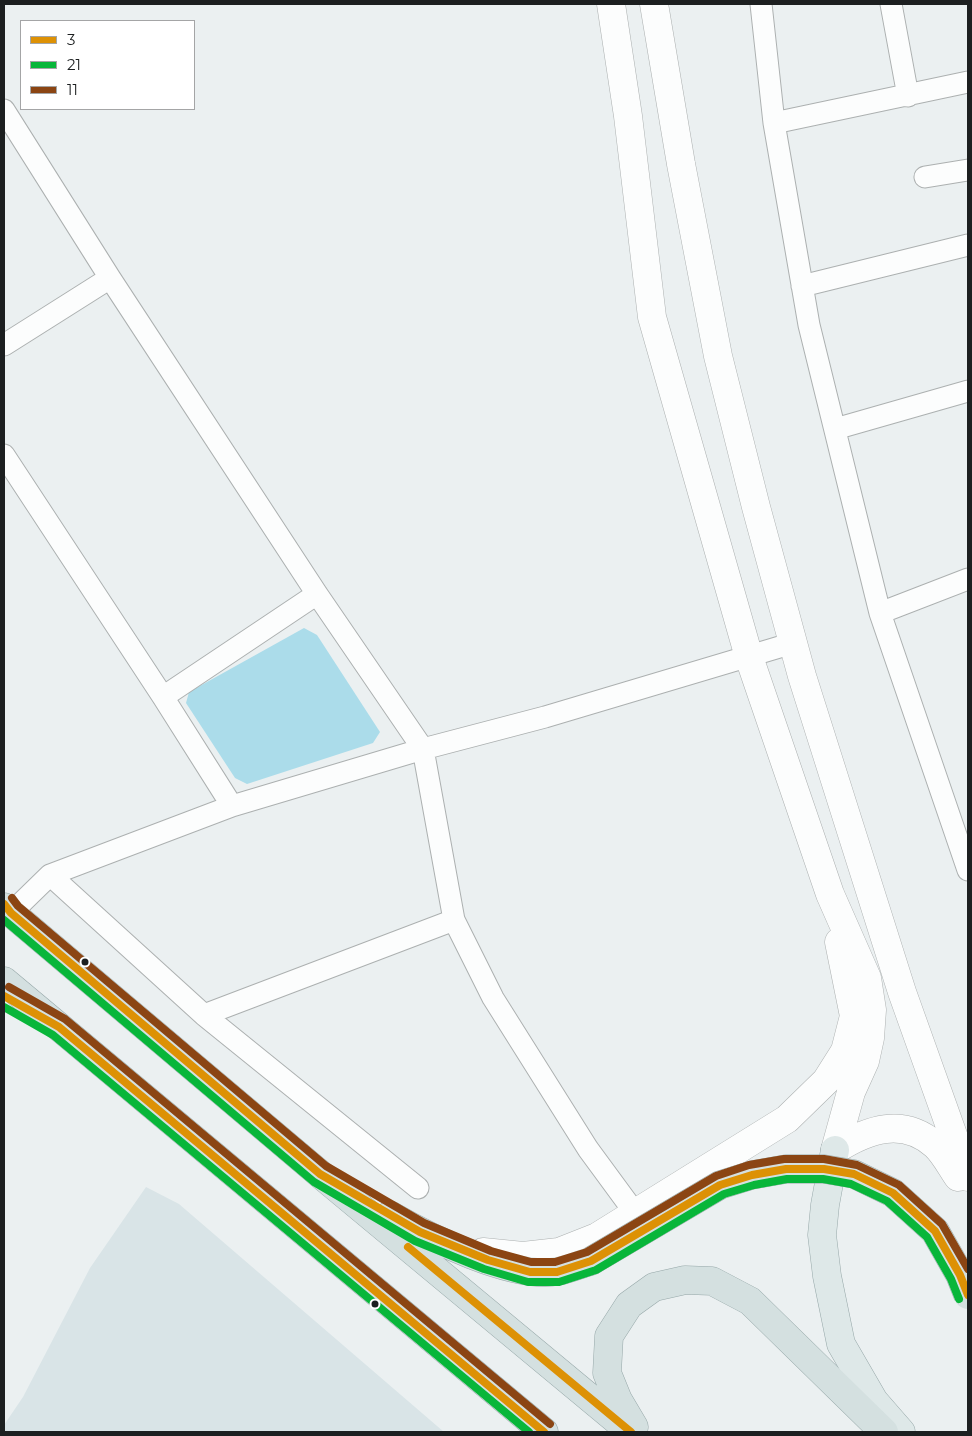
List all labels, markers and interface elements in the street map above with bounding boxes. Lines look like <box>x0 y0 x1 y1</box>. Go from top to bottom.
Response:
legend <box>20 20 195 110</box>
text: 3 <box>67 30 75 49</box>
text: 21 <box>67 55 81 74</box>
text: 11 <box>67 80 78 99</box>
unlabelled marker <box>80 957 90 967</box>
unlabelled marker <box>370 1299 380 1309</box>

